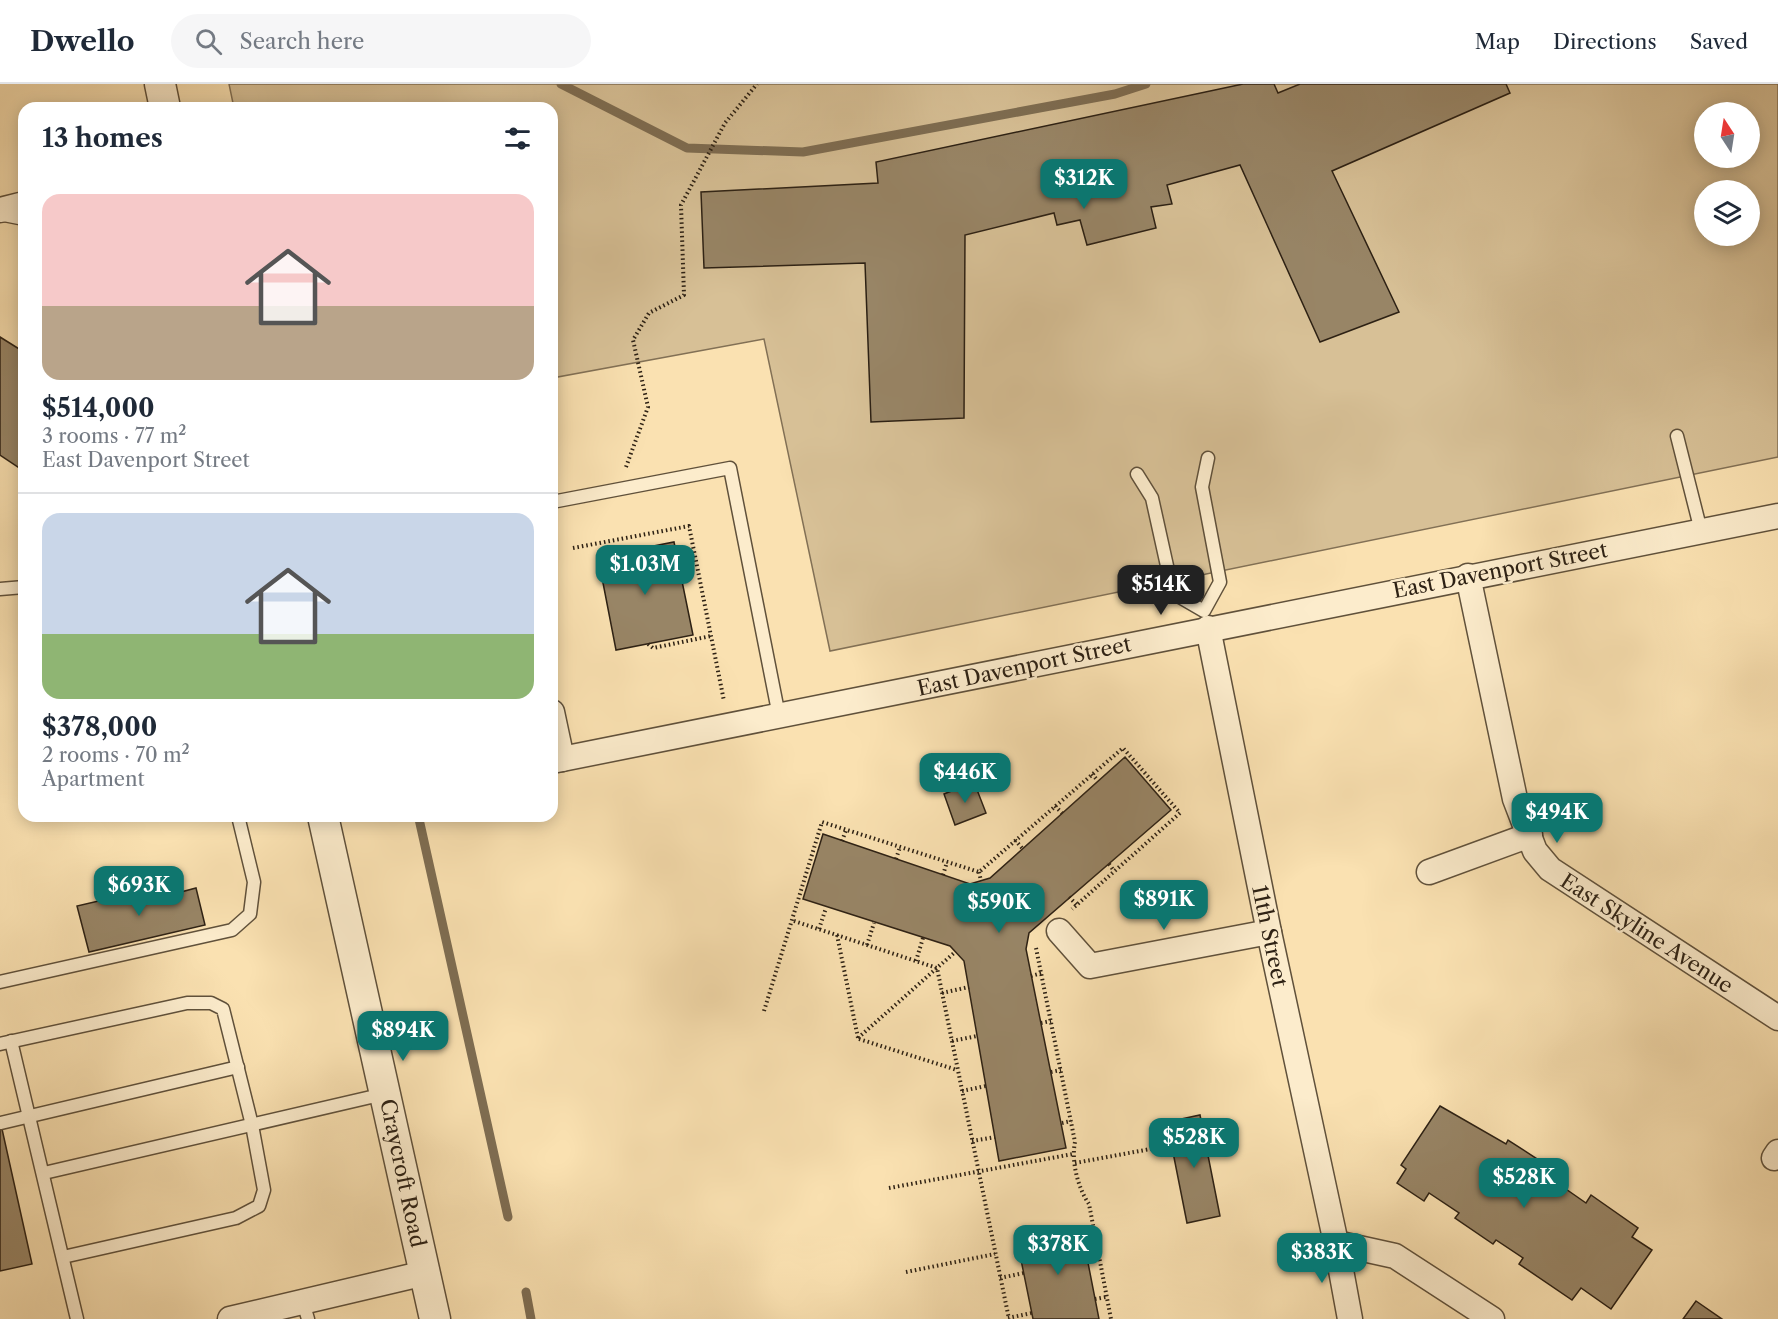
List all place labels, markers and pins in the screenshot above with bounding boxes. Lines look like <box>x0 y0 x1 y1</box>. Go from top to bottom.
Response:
pin: $312K <box>1042 159 1126 210</box>
pin: $1.03M <box>596 545 694 596</box>
pin: $514K <box>1119 565 1203 616</box>
pin: $446K <box>923 753 1007 804</box>
pin: $494K <box>1515 793 1599 844</box>
pin: $693K <box>97 866 181 917</box>
pin: $891K <box>1122 880 1206 931</box>
pin: $590K <box>957 883 1041 934</box>
pin: $894K <box>361 1011 445 1062</box>
pin: $528K <box>1152 1118 1236 1169</box>
pin: $528K <box>1482 1158 1566 1209</box>
pin: $378K <box>1016 1225 1100 1276</box>
pin: $383K <box>1280 1233 1364 1284</box>

